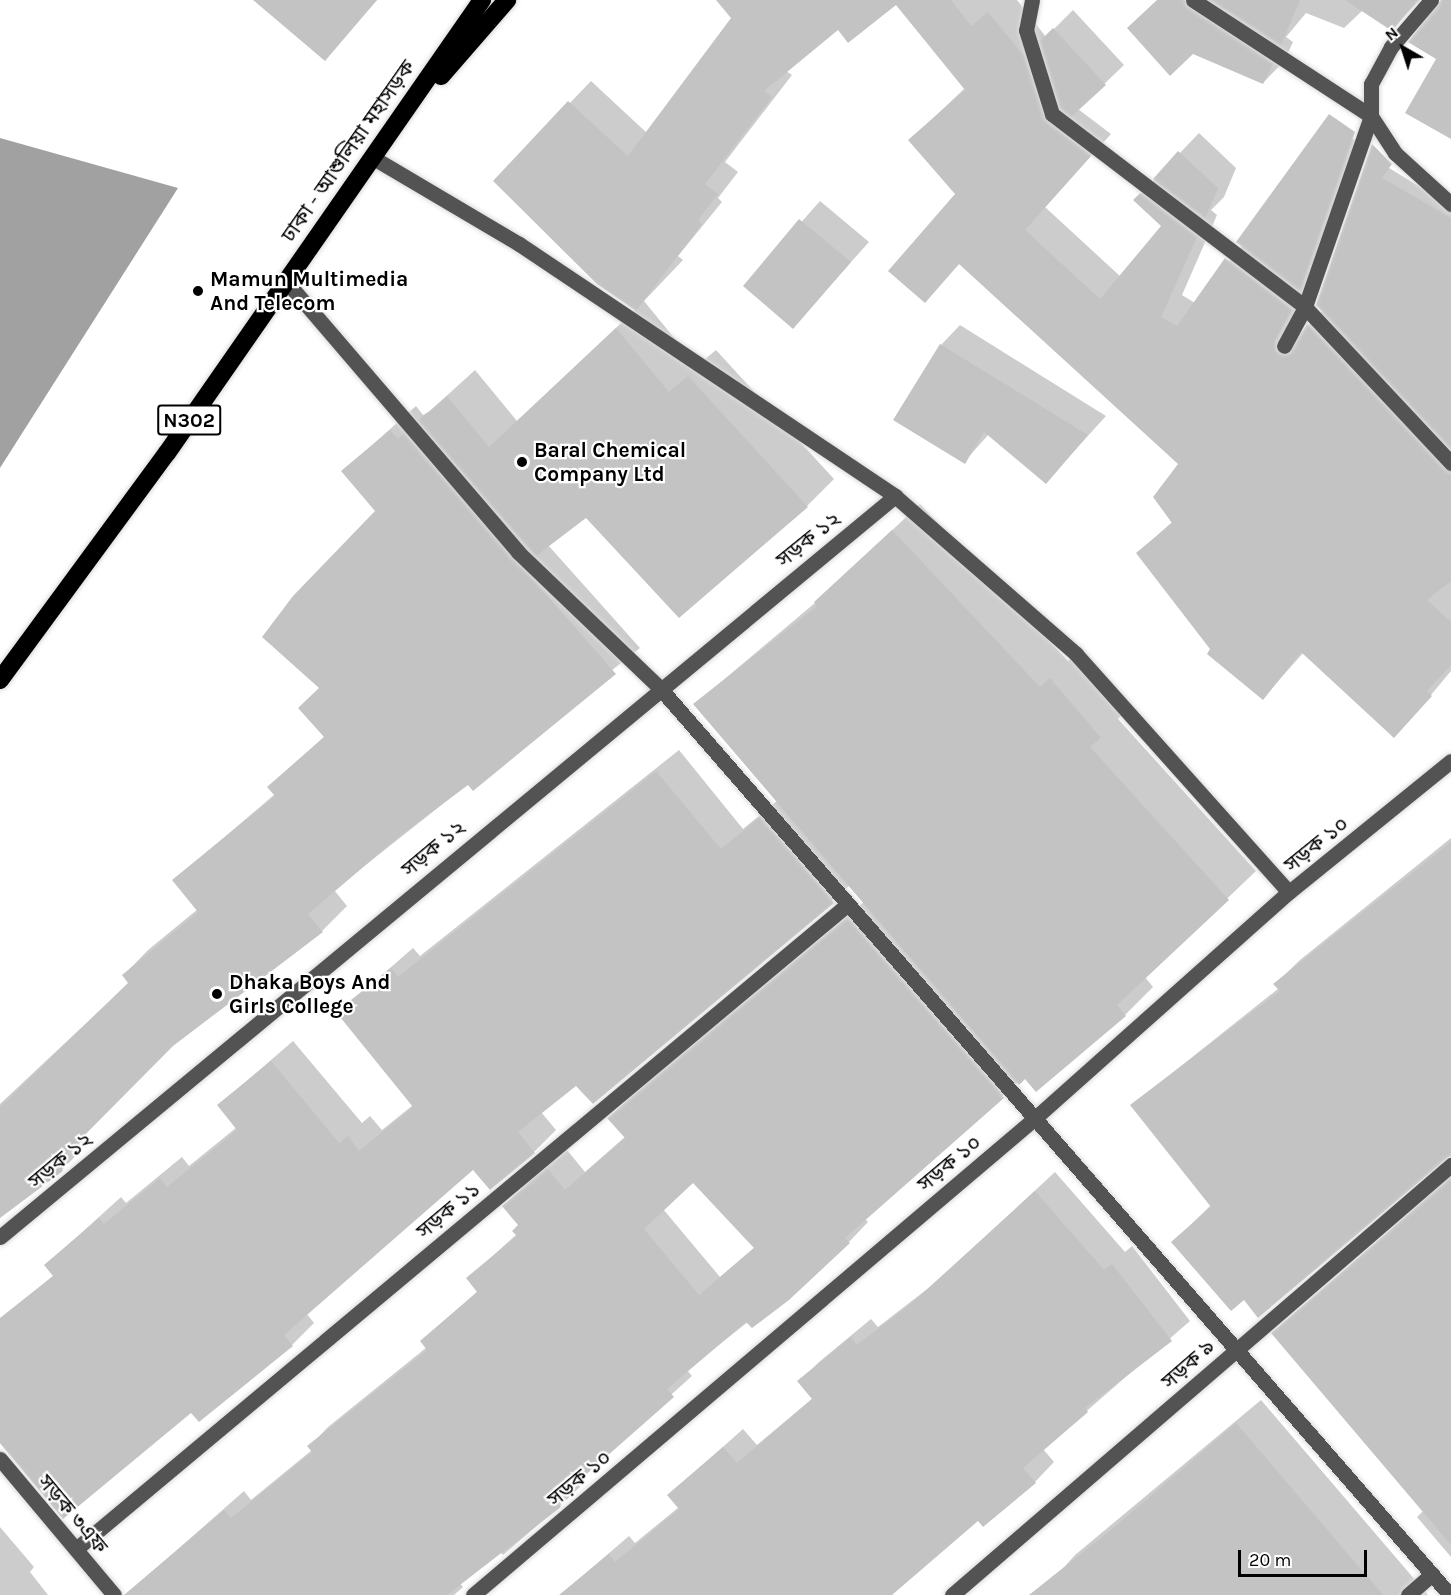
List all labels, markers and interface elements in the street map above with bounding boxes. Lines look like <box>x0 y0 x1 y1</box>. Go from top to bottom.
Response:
north arrow <box>1373 18 1433 78</box>
text: N <box>1381 23 1402 45</box>
street label: ঢাকা - আশুলিয়া মহাসড়ক <box>276 55 420 247</box>
place label: Mamun Multimedia And Telecom <box>210 266 408 316</box>
marker: Mamun Multimedia And Telecom <box>191 284 205 298</box>
road number: N302 <box>156 403 222 437</box>
place label: Baral Chemical Company Ltd <box>534 437 686 487</box>
marker: Baral Chemical Company Ltd <box>515 455 529 469</box>
street label: সড়ক ১২ <box>771 506 845 572</box>
street label: সড়ক ১০ <box>1279 811 1353 877</box>
street label: সড়ক ১২ <box>396 814 470 882</box>
place label: Dhaka Boys And Girls College <box>229 969 390 1019</box>
marker: Dhaka Boys And Girls College <box>210 987 224 1001</box>
street label: সড়ক ১২ <box>23 1126 97 1194</box>
street label: সড়ক ১০ <box>912 1129 986 1197</box>
street label: সড়ক ১১ <box>411 1176 485 1244</box>
street label: সড়ক ৯ <box>1156 1334 1220 1394</box>
street label: সড়ক ১০ <box>542 1444 616 1512</box>
street label: সড়ক ৩এফ <box>33 1469 113 1559</box>
scale bar <box>1241 1538 1370 1576</box>
text: 20 m <box>1249 1549 1291 1571</box>

